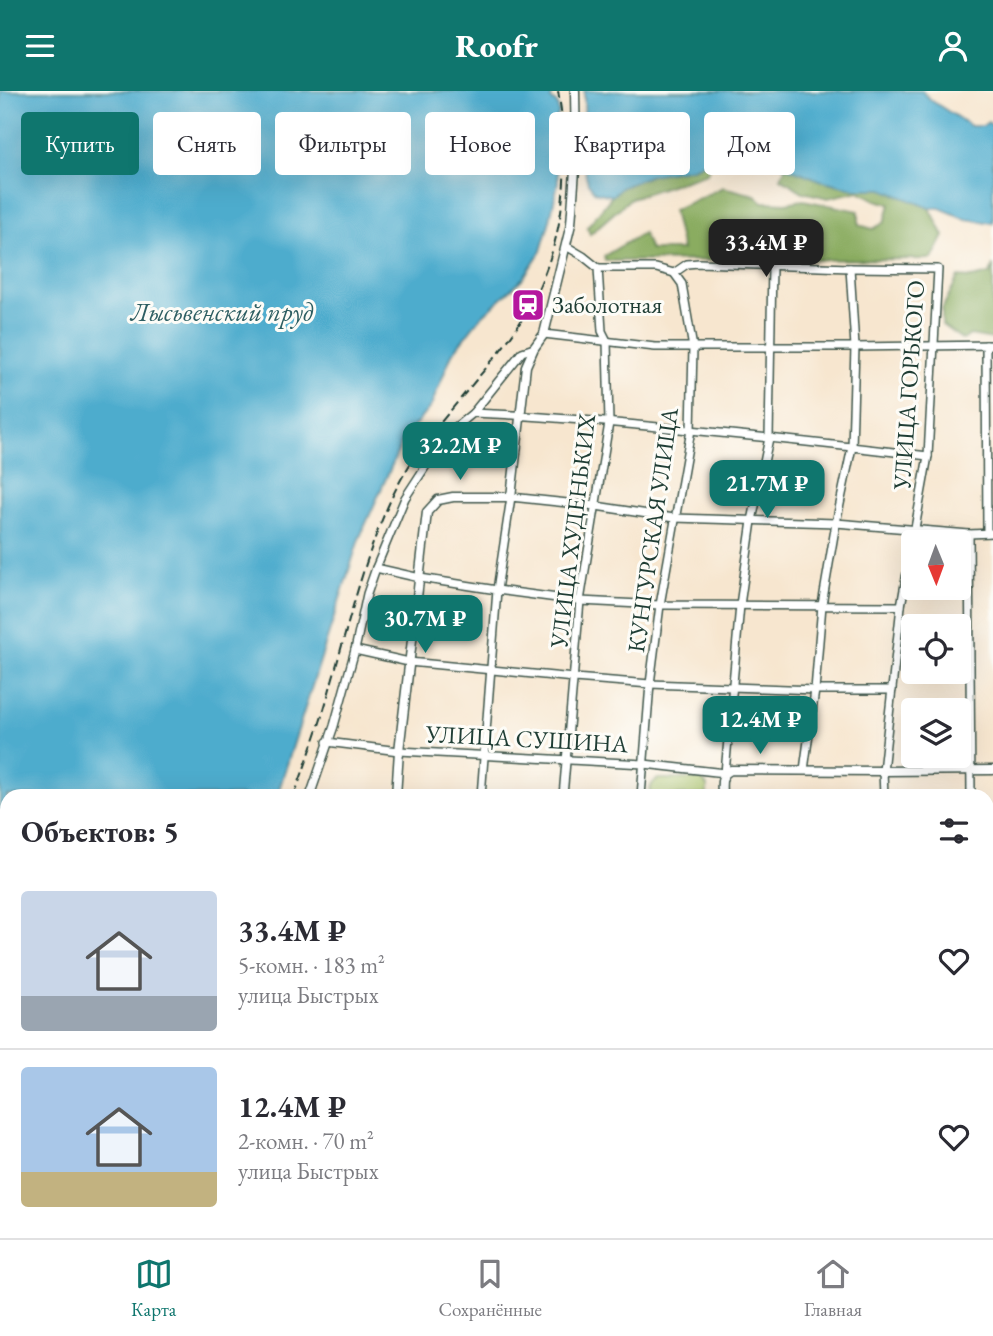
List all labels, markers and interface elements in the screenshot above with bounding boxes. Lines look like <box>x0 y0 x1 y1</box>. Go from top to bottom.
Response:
text: Roofr <box>455 25 538 67</box>
icon: menu <box>21 27 59 65</box>
icon: person <box>934 27 972 65</box>
chip: Купить <box>21 112 139 175</box>
chip: Снять <box>153 112 261 175</box>
chip: Фильтры <box>275 112 411 175</box>
chip: Новое <box>425 112 535 175</box>
chip: Квартира <box>549 112 690 175</box>
chip: Дом <box>704 112 795 175</box>
pin: 33.4M ₽ <box>701 219 831 279</box>
text: 33.4M ₽ <box>725 227 807 257</box>
street label: УЛИЦА ГОРЬКОГО <box>886 279 931 492</box>
station icon: Заболотная <box>509 286 547 324</box>
place label: Заболотная <box>552 289 662 320</box>
water label: Лысьвенский пруд <box>129 295 314 329</box>
street label: КУНГУРСКАЯ УЛИЦА <box>620 405 685 654</box>
street label: УЛИЦА ХУДЕНЬКИХ <box>543 412 602 651</box>
pin: 32.2M ₽ <box>395 423 525 482</box>
text: 32.2M ₽ <box>419 430 501 460</box>
pin: 21.7M ₽ <box>702 461 832 520</box>
text: 21.7M ₽ <box>726 468 808 498</box>
north arrow <box>901 530 971 600</box>
map controls <box>901 530 971 768</box>
pin: 30.7M ₽ <box>360 595 490 655</box>
text: 30.7M ₽ <box>384 603 466 633</box>
button: locate <box>901 614 971 684</box>
pin: 12.4M ₽ <box>695 697 825 756</box>
button: layers <box>901 698 971 768</box>
text: 12.4M ₽ <box>719 704 801 734</box>
street label: УЛИЦА СУШИНА <box>424 718 629 759</box>
text: Объектов: 5 <box>21 812 179 851</box>
icon: filters <box>935 812 973 850</box>
text: 33.4M ₽ <box>238 911 346 950</box>
icon: home <box>77 919 161 1003</box>
icon: heart <box>935 942 973 980</box>
text: 5-комн. · 183 m² <box>238 950 385 980</box>
text: улица Быстрых <box>238 980 379 1010</box>
text: 12.4M ₽ <box>238 1087 346 1126</box>
icon: home <box>77 1095 161 1179</box>
icon: heart <box>935 1118 973 1156</box>
text: 2-комн. · 70 m² <box>238 1126 374 1156</box>
text: улица Быстрых <box>238 1156 379 1186</box>
tab: Карта <box>131 1255 176 1322</box>
tab: Сохранённые <box>438 1255 542 1322</box>
tab: Главная <box>804 1255 862 1322</box>

